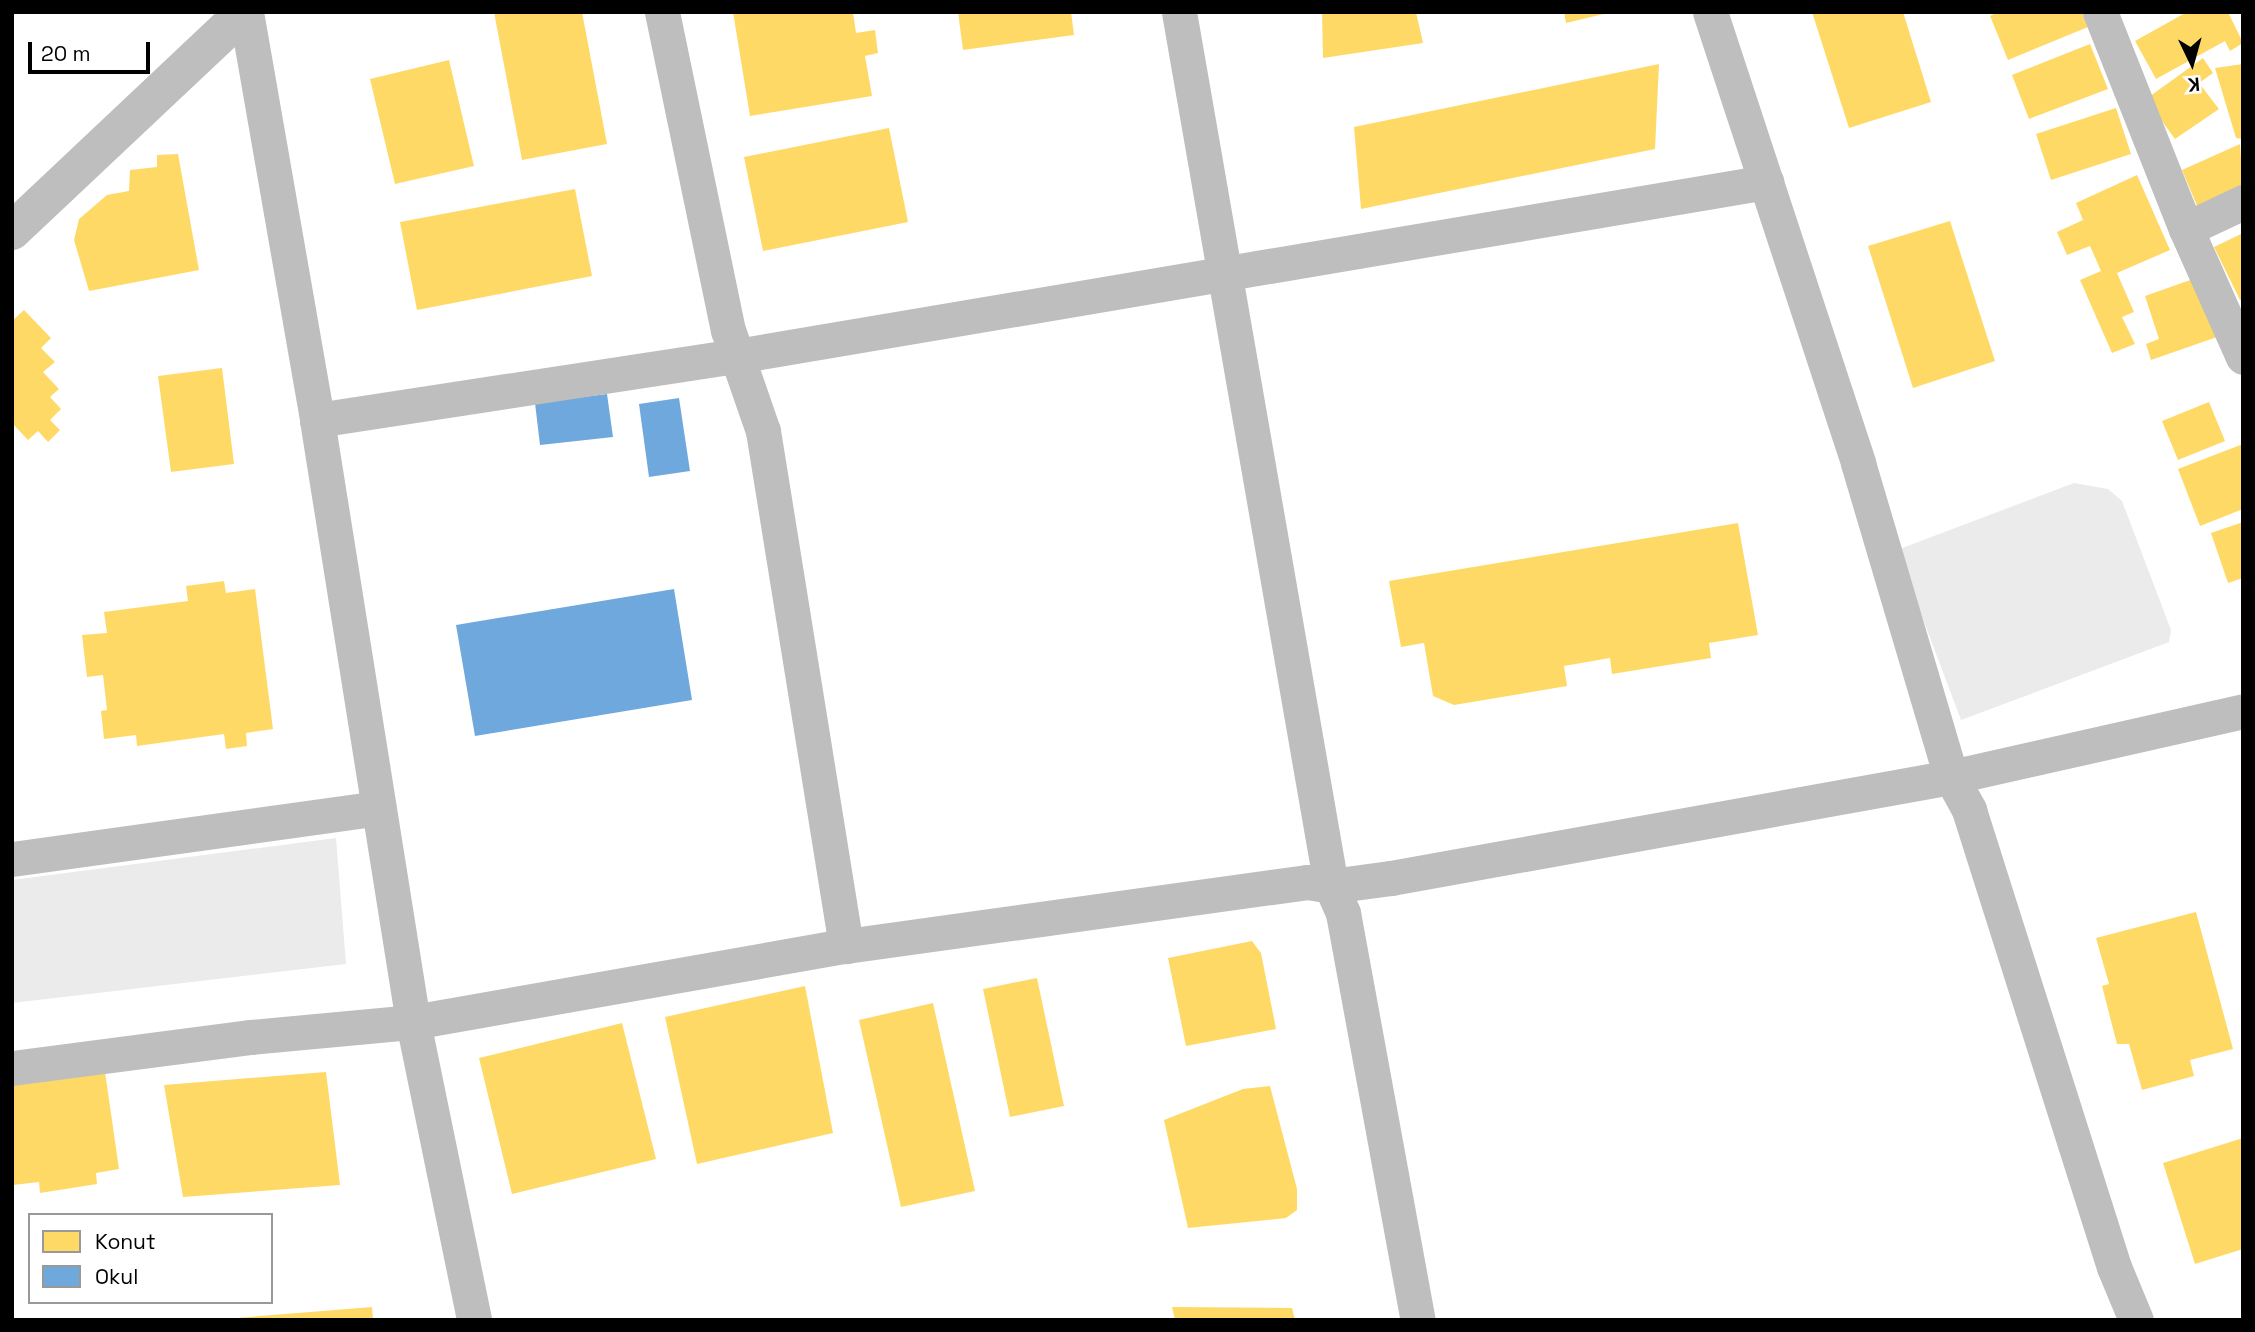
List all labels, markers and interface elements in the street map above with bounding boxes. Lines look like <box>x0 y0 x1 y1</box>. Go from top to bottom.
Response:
scale bar <box>32 28 154 72</box>
north arrow <box>2157 28 2227 98</box>
text: 20 m <box>41 40 91 67</box>
text: K <box>2187 71 2201 97</box>
legend <box>28 1213 273 1304</box>
text: Konut <box>95 1228 156 1255</box>
text: Okul <box>95 1263 138 1290</box>

